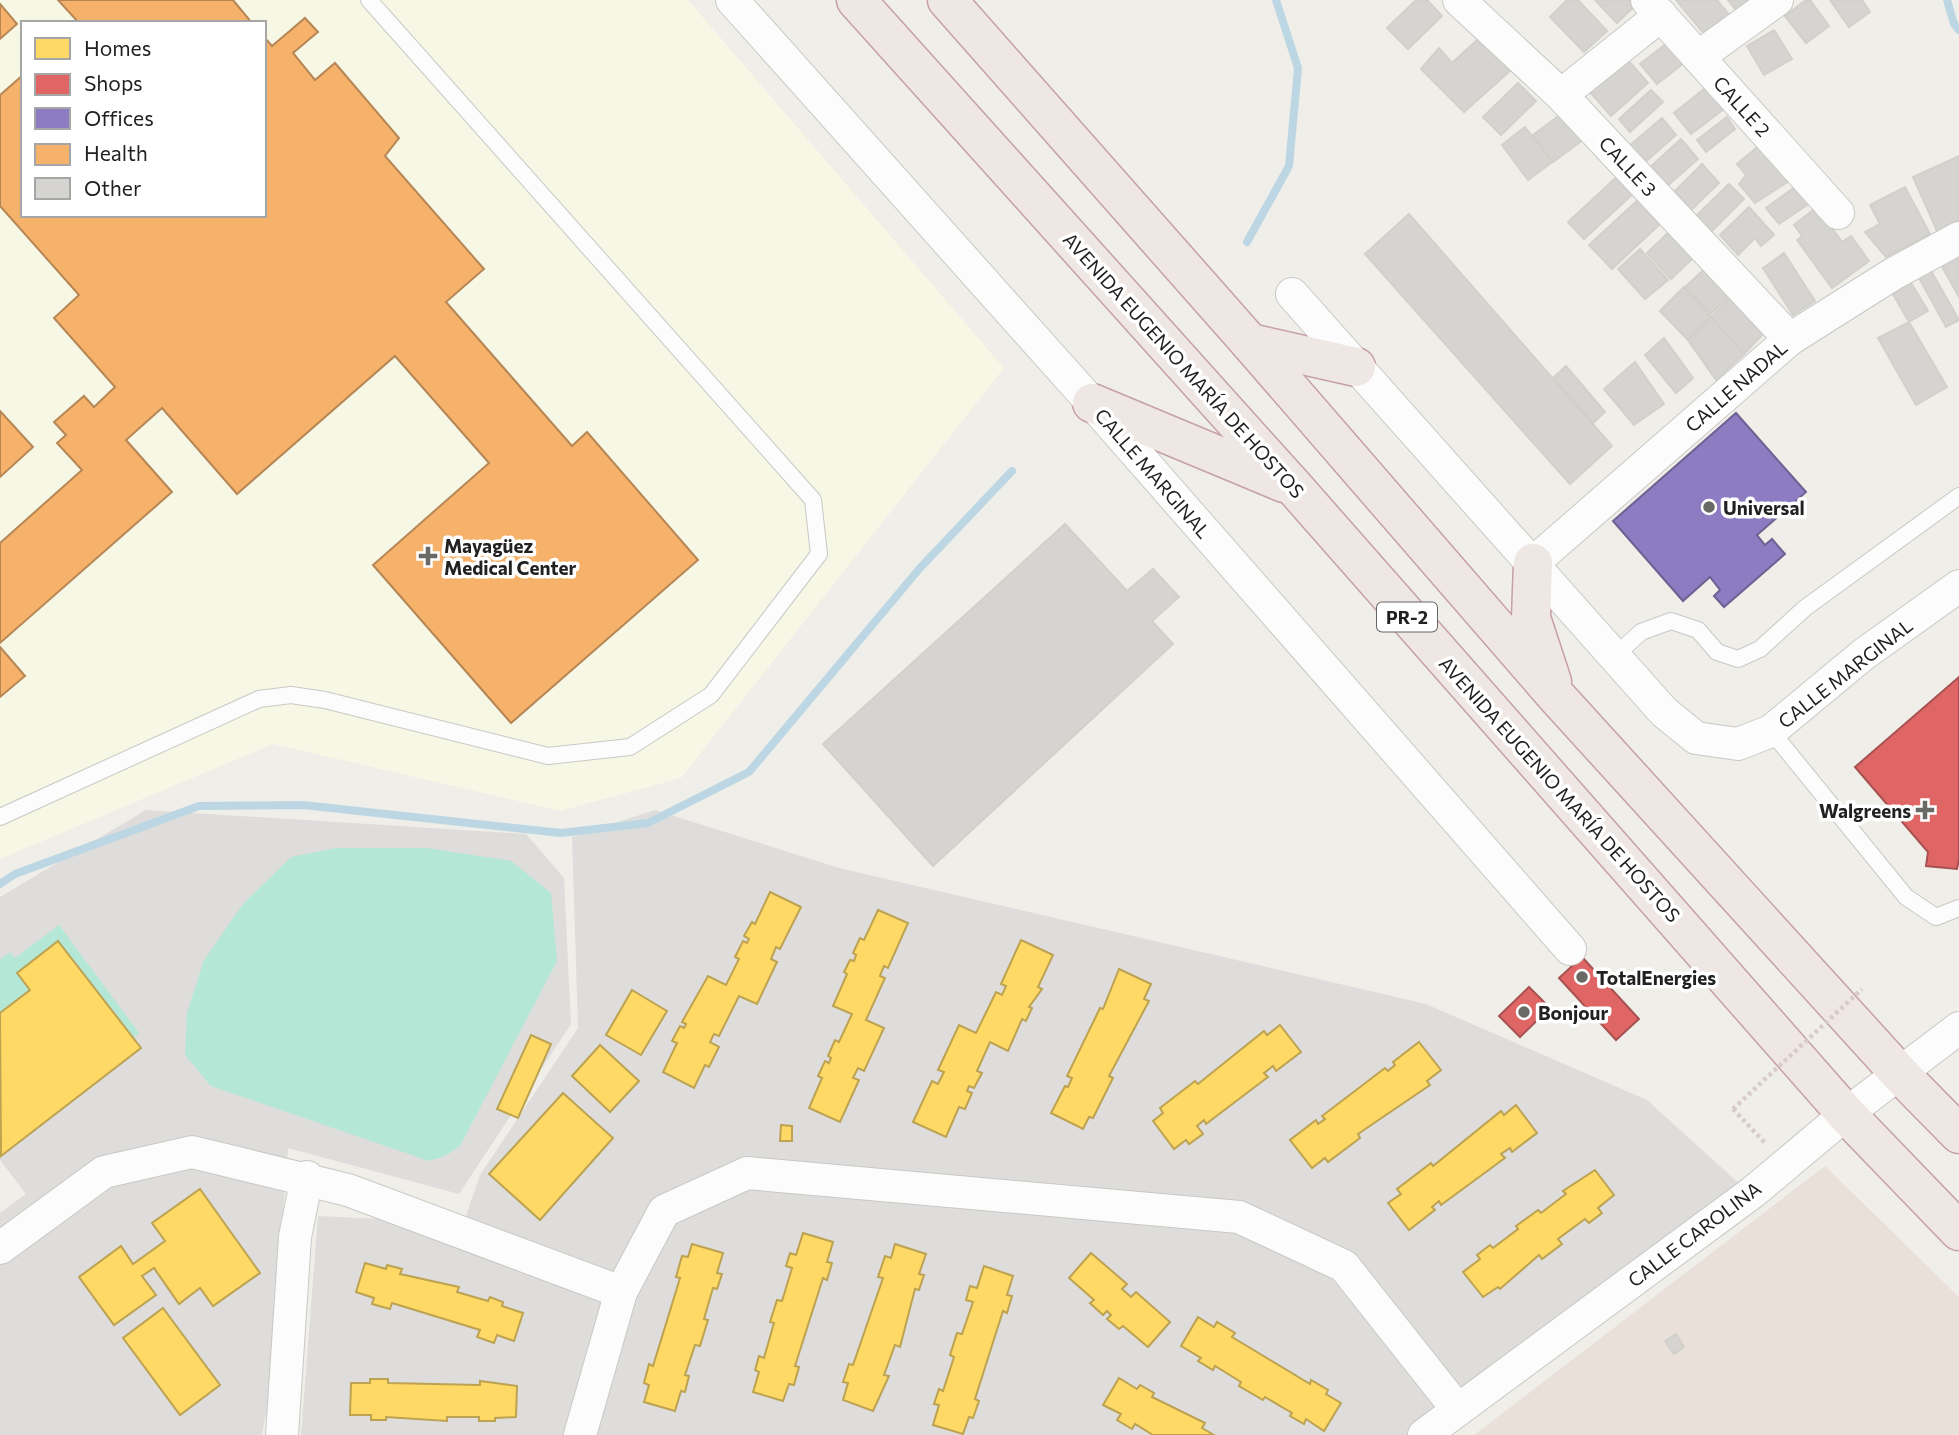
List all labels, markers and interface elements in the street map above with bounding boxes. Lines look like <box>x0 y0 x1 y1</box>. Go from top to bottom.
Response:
legend <box>21 21 266 217</box>
text: Homes <box>84 35 151 60</box>
text: Shops <box>84 70 143 95</box>
street label: CALLE 2 <box>1709 71 1775 141</box>
text: Offices <box>84 105 154 130</box>
street label: CALLE 3 <box>1594 131 1662 201</box>
text: Health <box>84 140 148 165</box>
text: Other <box>84 175 141 200</box>
street label: AVENIDA EUGENIO MARÍA DE HOSTOS <box>1059 228 1309 502</box>
street label: CALLE NADAL <box>1680 335 1792 437</box>
street label: CALLE MARGINAL <box>1090 404 1216 543</box>
place label: Universal <box>1723 496 1805 519</box>
marker: Universal <box>1701 499 1717 515</box>
place label: Mayagüez Medical Center <box>444 534 577 579</box>
marker: Mayagüez Medical Center <box>418 546 438 566</box>
road number: PR-2 <box>1377 602 1437 632</box>
street label: CALLE MARGINAL <box>1773 613 1917 733</box>
street label: AVENIDA EUGENIO MARÍA DE HOSTOS <box>1435 652 1685 926</box>
place label: Walgreens <box>1819 799 1911 822</box>
marker: Walgreens <box>1917 802 1933 818</box>
place label: TotalEnergies <box>1596 966 1716 989</box>
marker: TotalEnergies <box>1574 969 1590 985</box>
place label: Bonjour <box>1538 1001 1608 1024</box>
marker: Bonjour <box>1516 1004 1532 1020</box>
street label: CALLE CAROLINA <box>1623 1177 1765 1291</box>

